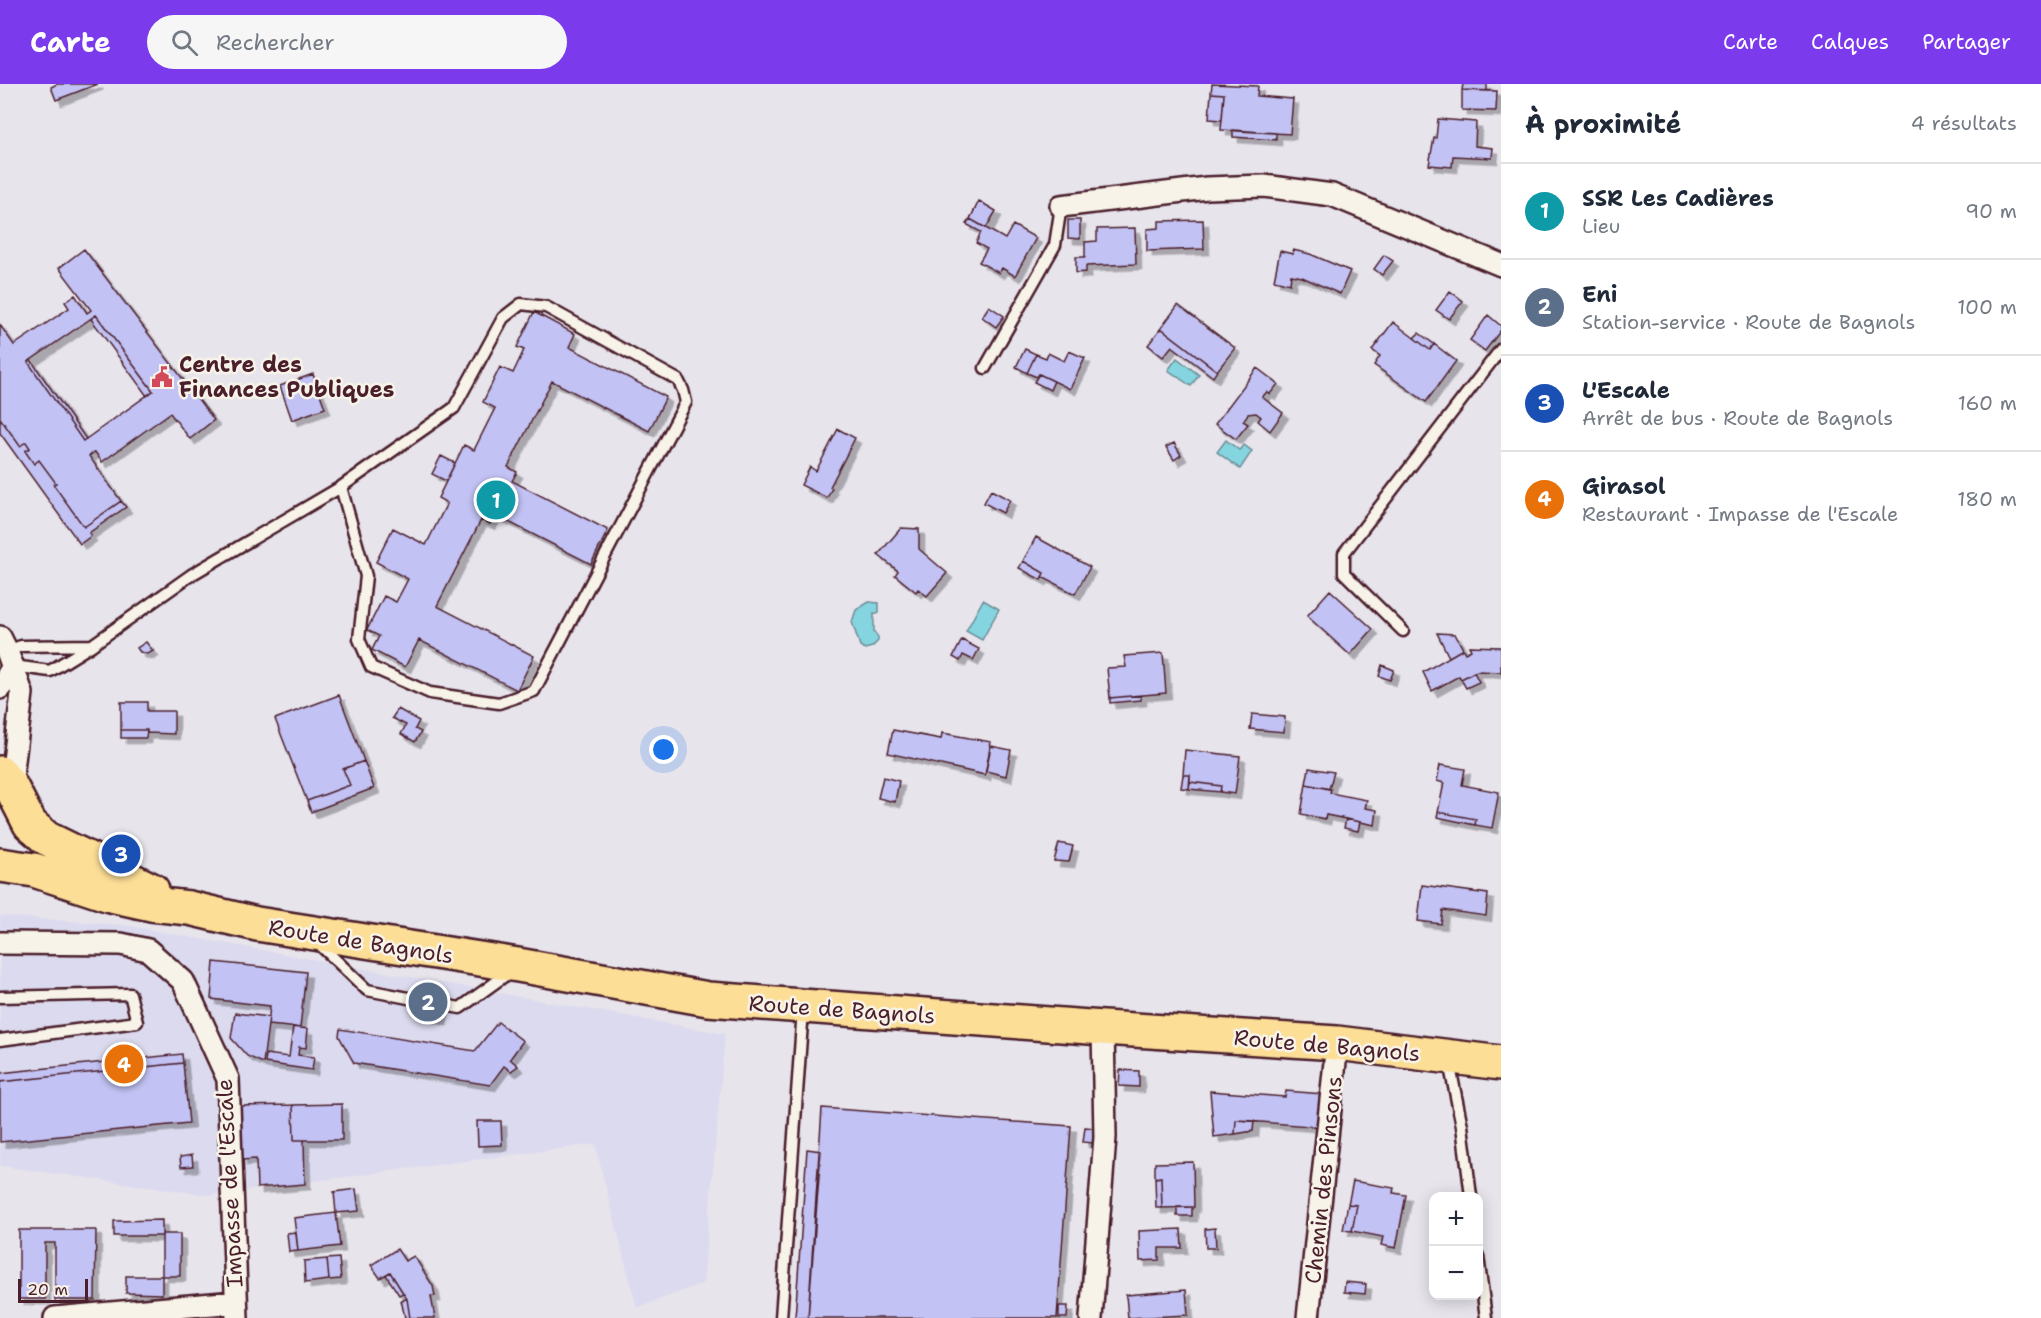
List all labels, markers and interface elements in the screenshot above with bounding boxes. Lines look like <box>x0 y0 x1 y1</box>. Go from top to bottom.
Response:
search box <box>147 15 567 69</box>
text: Carte <box>30 23 111 61</box>
icon: search <box>168 26 201 59</box>
text: Rechercher <box>216 28 335 57</box>
text: Carte <box>1723 28 1778 56</box>
text: Calques <box>1811 28 1889 56</box>
text: Partager <box>1922 28 2011 56</box>
text: À proximité <box>1525 106 1681 141</box>
text: 4 résultats <box>1911 110 2017 136</box>
text: SSR Les Cadières <box>1582 184 1774 213</box>
text: 1 <box>1540 198 1549 224</box>
text: 90 m <box>1965 198 2017 224</box>
text: Lieu <box>1582 213 1620 239</box>
text: Eni <box>1582 280 1618 309</box>
text: 2 <box>1538 294 1552 320</box>
text: 100 m <box>1957 294 2017 320</box>
text: Station-service · Route de Bagnols <box>1582 309 1915 335</box>
place label: Centre des Finances Publiques <box>179 350 394 404</box>
public building icon: Centre des Finances Publiques <box>150 365 174 389</box>
text: L'Escale <box>1582 376 1670 405</box>
text: 3 <box>1538 390 1552 416</box>
text: 160 m <box>1958 390 2017 416</box>
text: Arrêt de bus · Route de Bagnols <box>1582 405 1893 431</box>
text: Girasol <box>1582 472 1666 501</box>
pin: 1 <box>476 478 516 522</box>
text: 4 <box>1538 486 1552 512</box>
text: 180 m <box>1957 486 2017 512</box>
text: Restaurant · Impasse de l'Escale <box>1582 501 1898 527</box>
your location <box>649 735 678 764</box>
pin: 3 <box>102 832 140 876</box>
street label: Route de Bagnols <box>266 913 456 970</box>
pin: 2 <box>408 980 448 1024</box>
street label: Route de Bagnols <box>748 989 936 1030</box>
street label: Route de Bagnols <box>1233 1023 1421 1068</box>
pin: 4 <box>104 1042 144 1086</box>
street label: Chemin des Pinsons <box>1298 1075 1349 1285</box>
street label: Impasse de l'Escale <box>210 1078 249 1288</box>
map controls <box>1429 1192 1483 1300</box>
button: + <box>1429 1192 1483 1246</box>
button: − <box>1429 1246 1483 1300</box>
scale bar <box>18 1276 88 1304</box>
text: 20 m <box>27 1279 68 1300</box>

